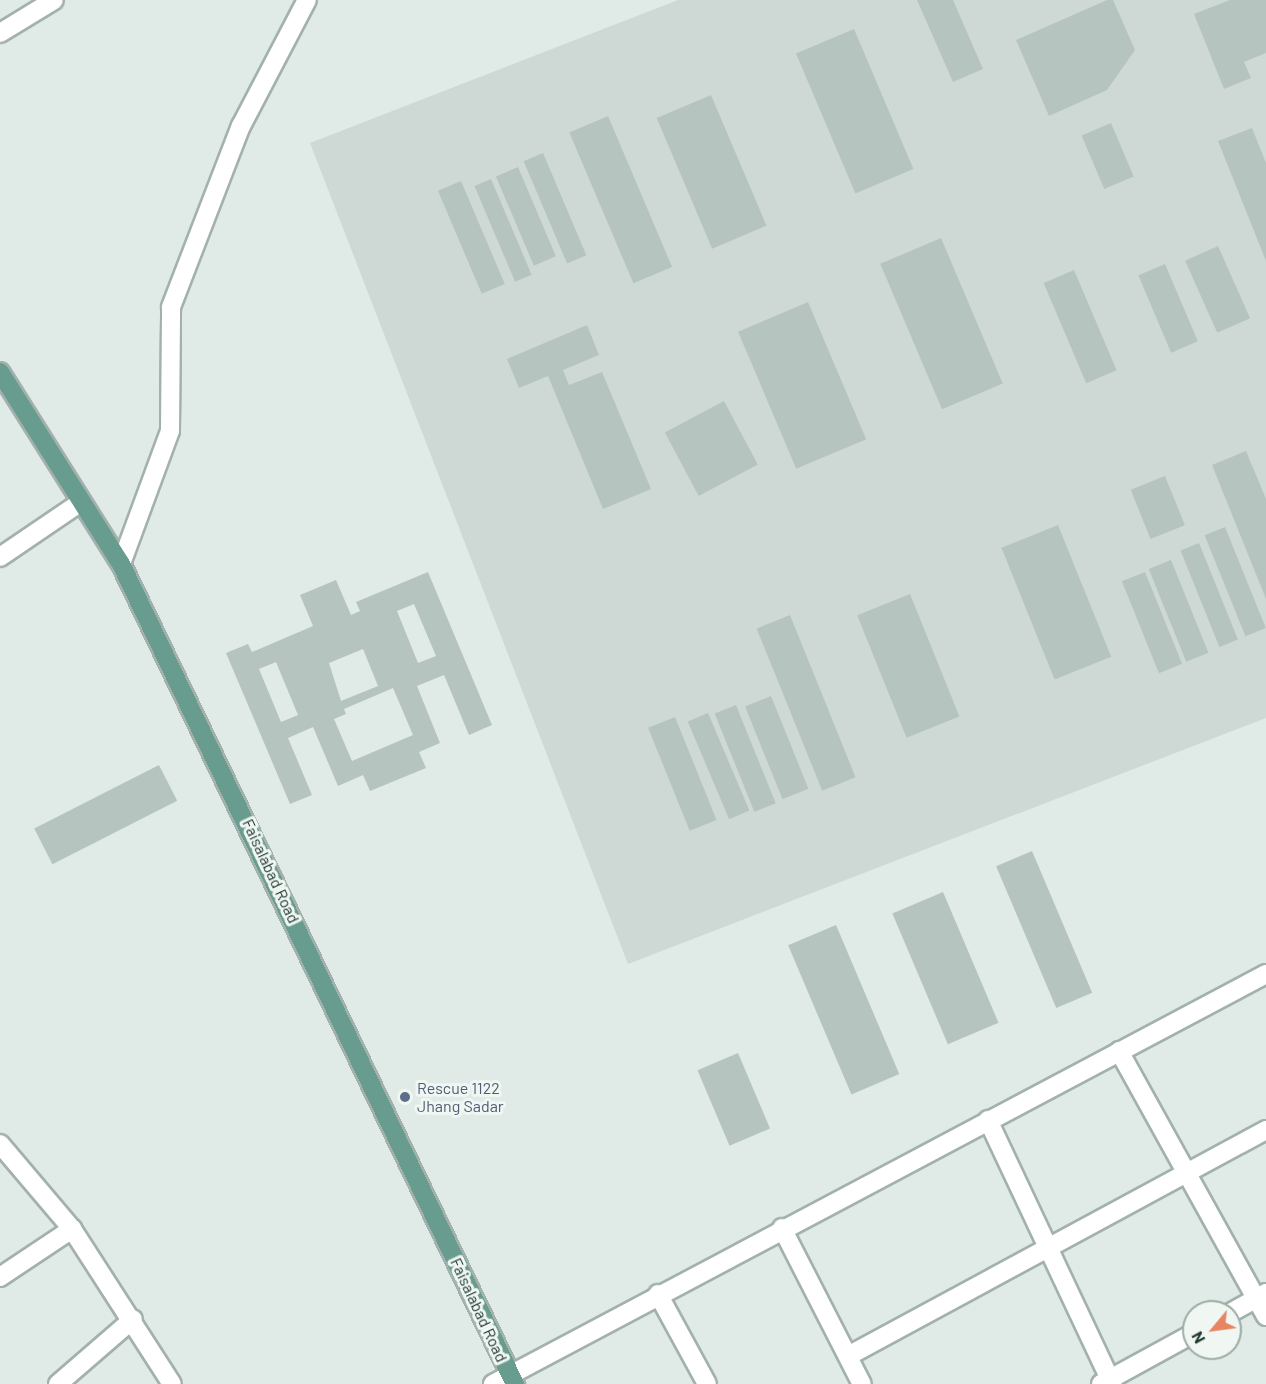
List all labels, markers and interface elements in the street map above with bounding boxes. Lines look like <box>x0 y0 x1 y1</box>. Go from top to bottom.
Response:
street label: Faisalabad Road <box>238 816 304 926</box>
place label: Rescue 1122 Jhang Sadar <box>417 1078 504 1116</box>
marker: Rescue 1122 Jhang Sadar <box>398 1090 412 1104</box>
street label: Faisalabad Road <box>446 1255 512 1365</box>
north arrow <box>1182 1300 1242 1360</box>
text: N <box>1187 1329 1208 1347</box>

